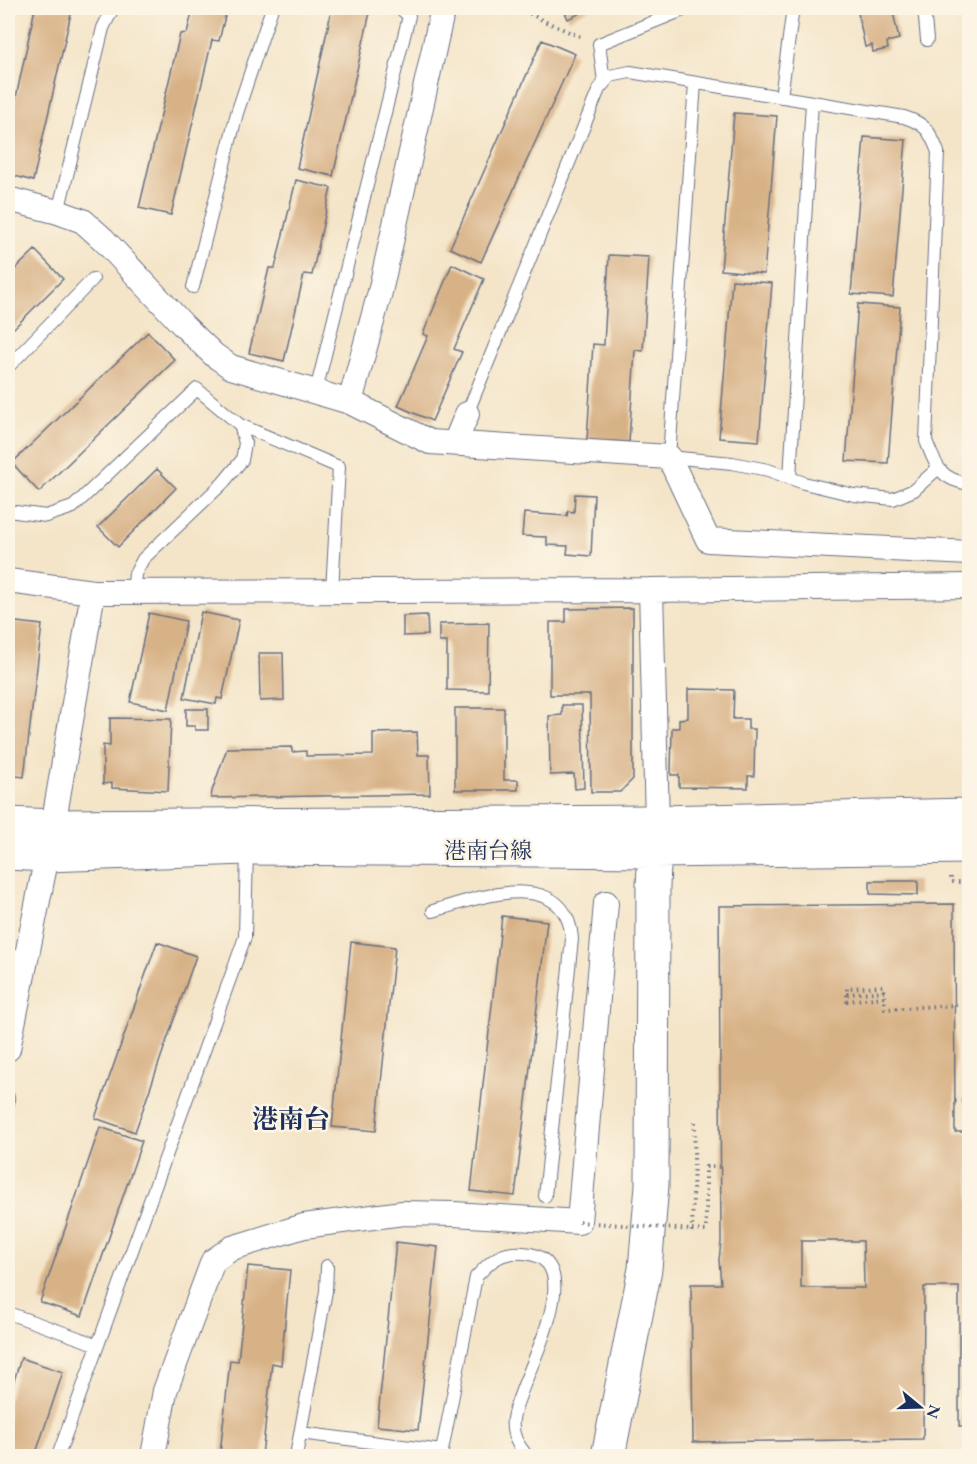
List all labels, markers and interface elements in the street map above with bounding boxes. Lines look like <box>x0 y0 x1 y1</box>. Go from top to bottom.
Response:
street label: 港南台線 <box>444 836 532 865</box>
district label: 港南台 <box>252 1102 330 1136</box>
north arrow <box>890 1377 950 1437</box>
text: N <box>922 1402 946 1421</box>

